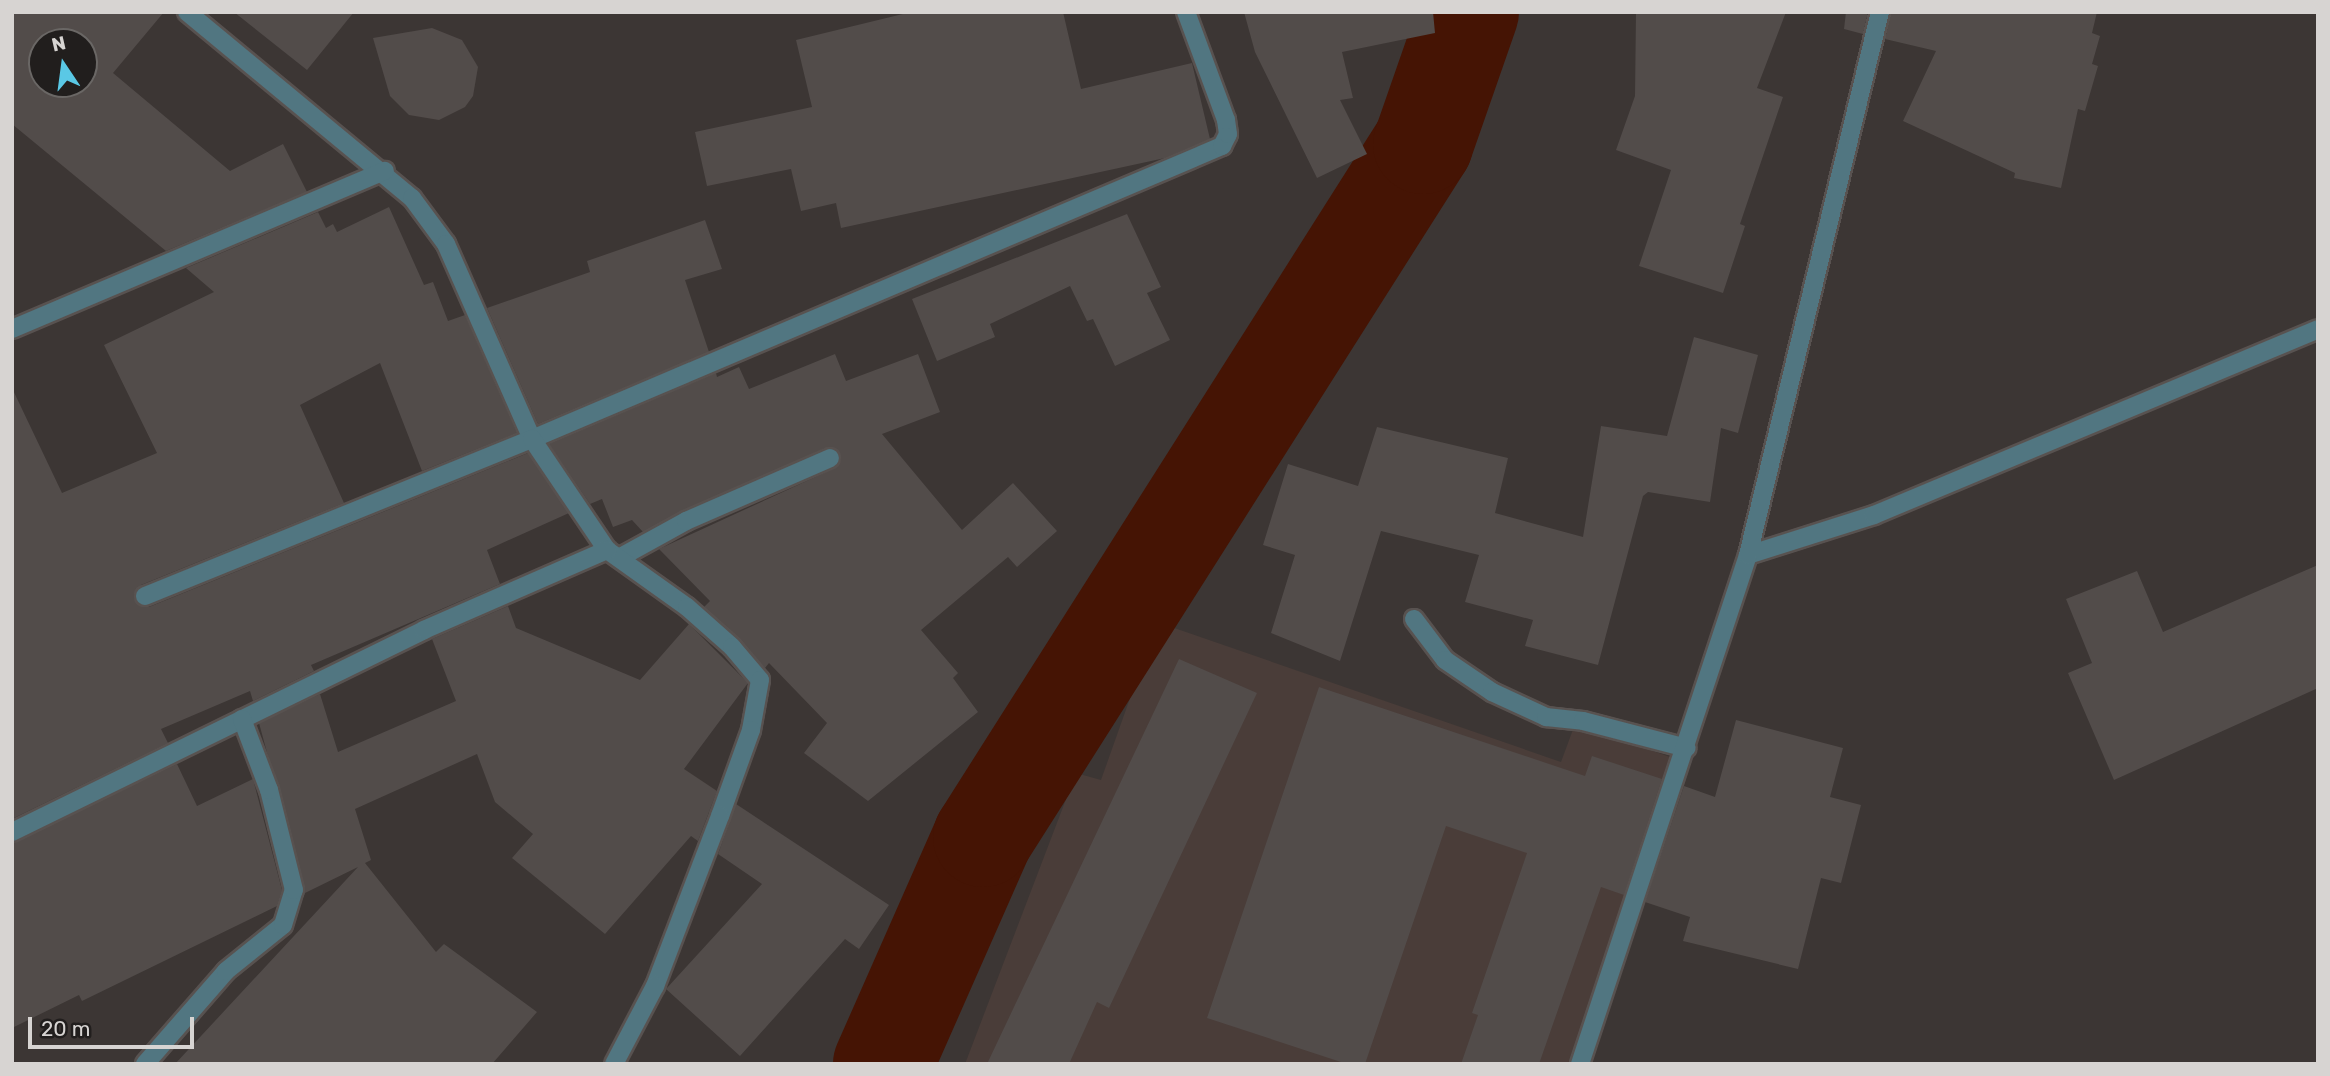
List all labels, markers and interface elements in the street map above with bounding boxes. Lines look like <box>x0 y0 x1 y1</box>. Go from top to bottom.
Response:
north arrow <box>28 28 98 98</box>
text: N <box>49 31 68 57</box>
scale bar <box>32 1002 198 1046</box>
text: 20 m <box>41 1016 90 1041</box>

